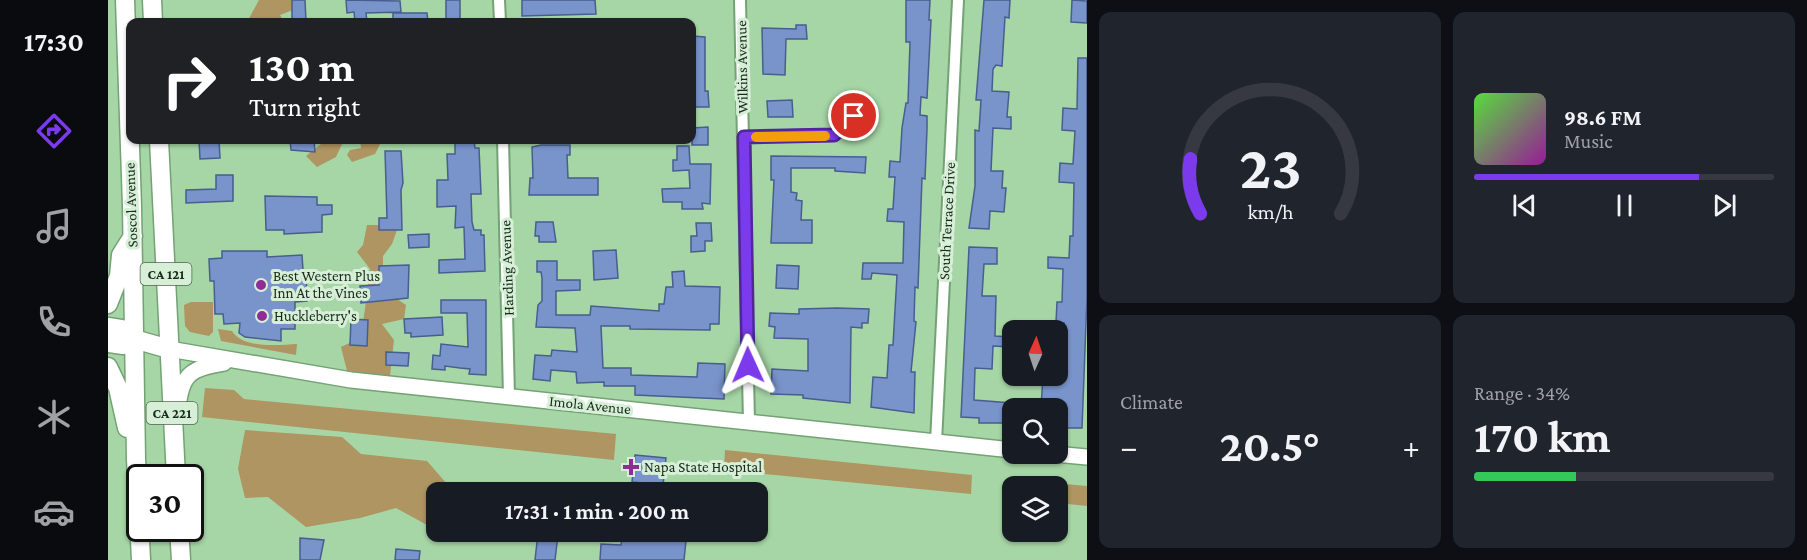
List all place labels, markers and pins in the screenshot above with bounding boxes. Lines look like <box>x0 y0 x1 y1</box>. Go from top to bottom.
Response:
pin <box>828 90 879 141</box>
place label: Best Western Plus Inn At the Vines <box>273 268 380 301</box>
marker: Best Western Plus Inn At the Vines <box>254 278 268 292</box>
place label: Huckleberry's <box>274 308 357 325</box>
marker: Huckleberry's <box>255 309 269 323</box>
marker: Napa State Hospital <box>622 458 640 476</box>
place label: Napa State Hospital <box>644 459 762 476</box>

